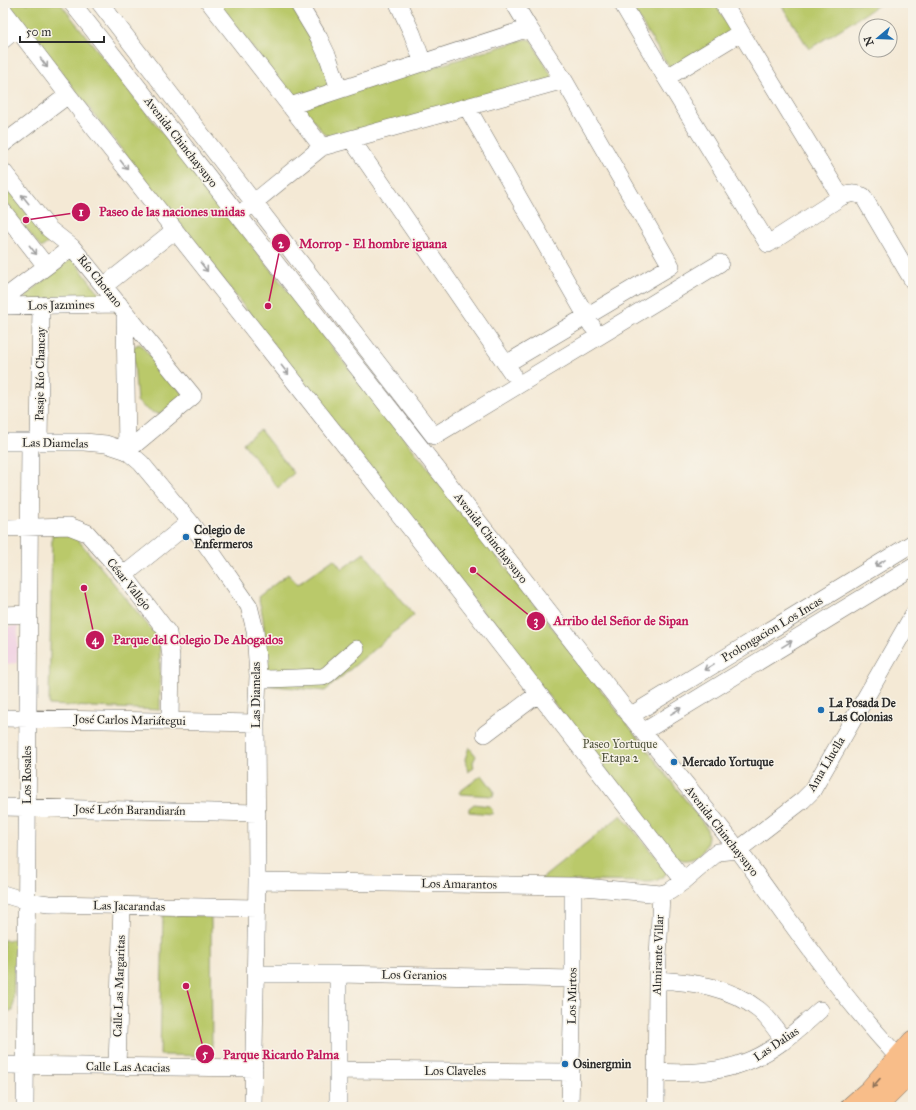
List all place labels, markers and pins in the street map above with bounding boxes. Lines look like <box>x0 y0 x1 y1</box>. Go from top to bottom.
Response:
callout: Paseo de las naciones unidas <box>71 199 253 224</box>
callout: Morrop - El hombre iguana <box>271 231 455 256</box>
place label: Colegio de Enfermeros <box>194 523 253 551</box>
marker: Colegio de Enfermeros <box>181 532 191 542</box>
callout: Arribo del Señor de Sipan <box>526 608 697 633</box>
callout: Parque del Colegio De Abogados <box>85 627 291 652</box>
place label: La Posada De Las Colonias <box>829 696 896 724</box>
marker: La Posada De Las Colonias <box>816 705 826 715</box>
place label: Mercado Yortuque <box>682 755 774 770</box>
marker: Mercado Yortuque <box>669 757 679 767</box>
callout: Parque Ricardo Palma <box>195 1042 347 1067</box>
place label: Osinergmin <box>573 1057 632 1072</box>
marker: Osinergmin <box>560 1059 570 1069</box>

